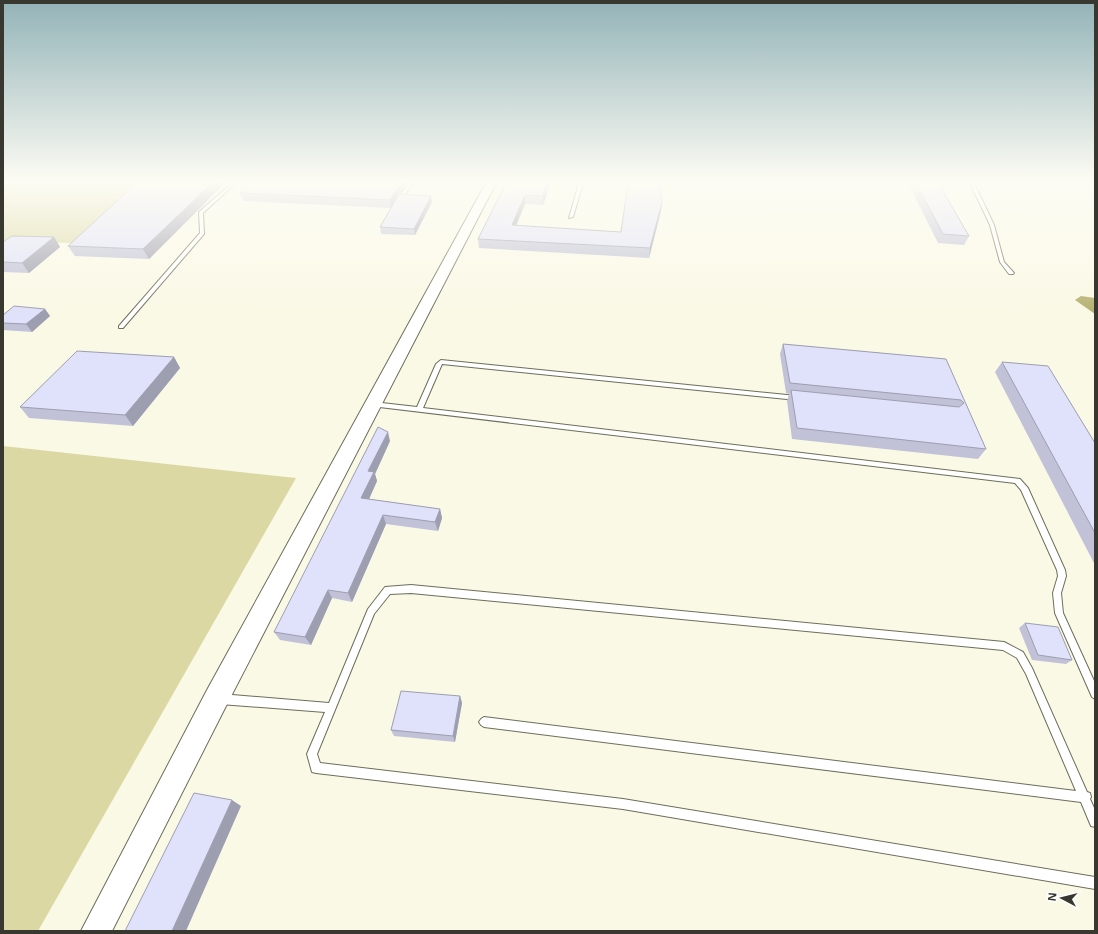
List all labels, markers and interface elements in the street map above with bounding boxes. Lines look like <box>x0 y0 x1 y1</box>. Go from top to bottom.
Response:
north arrow <box>1042 878 1082 918</box>
text: N <box>1044 891 1060 902</box>

